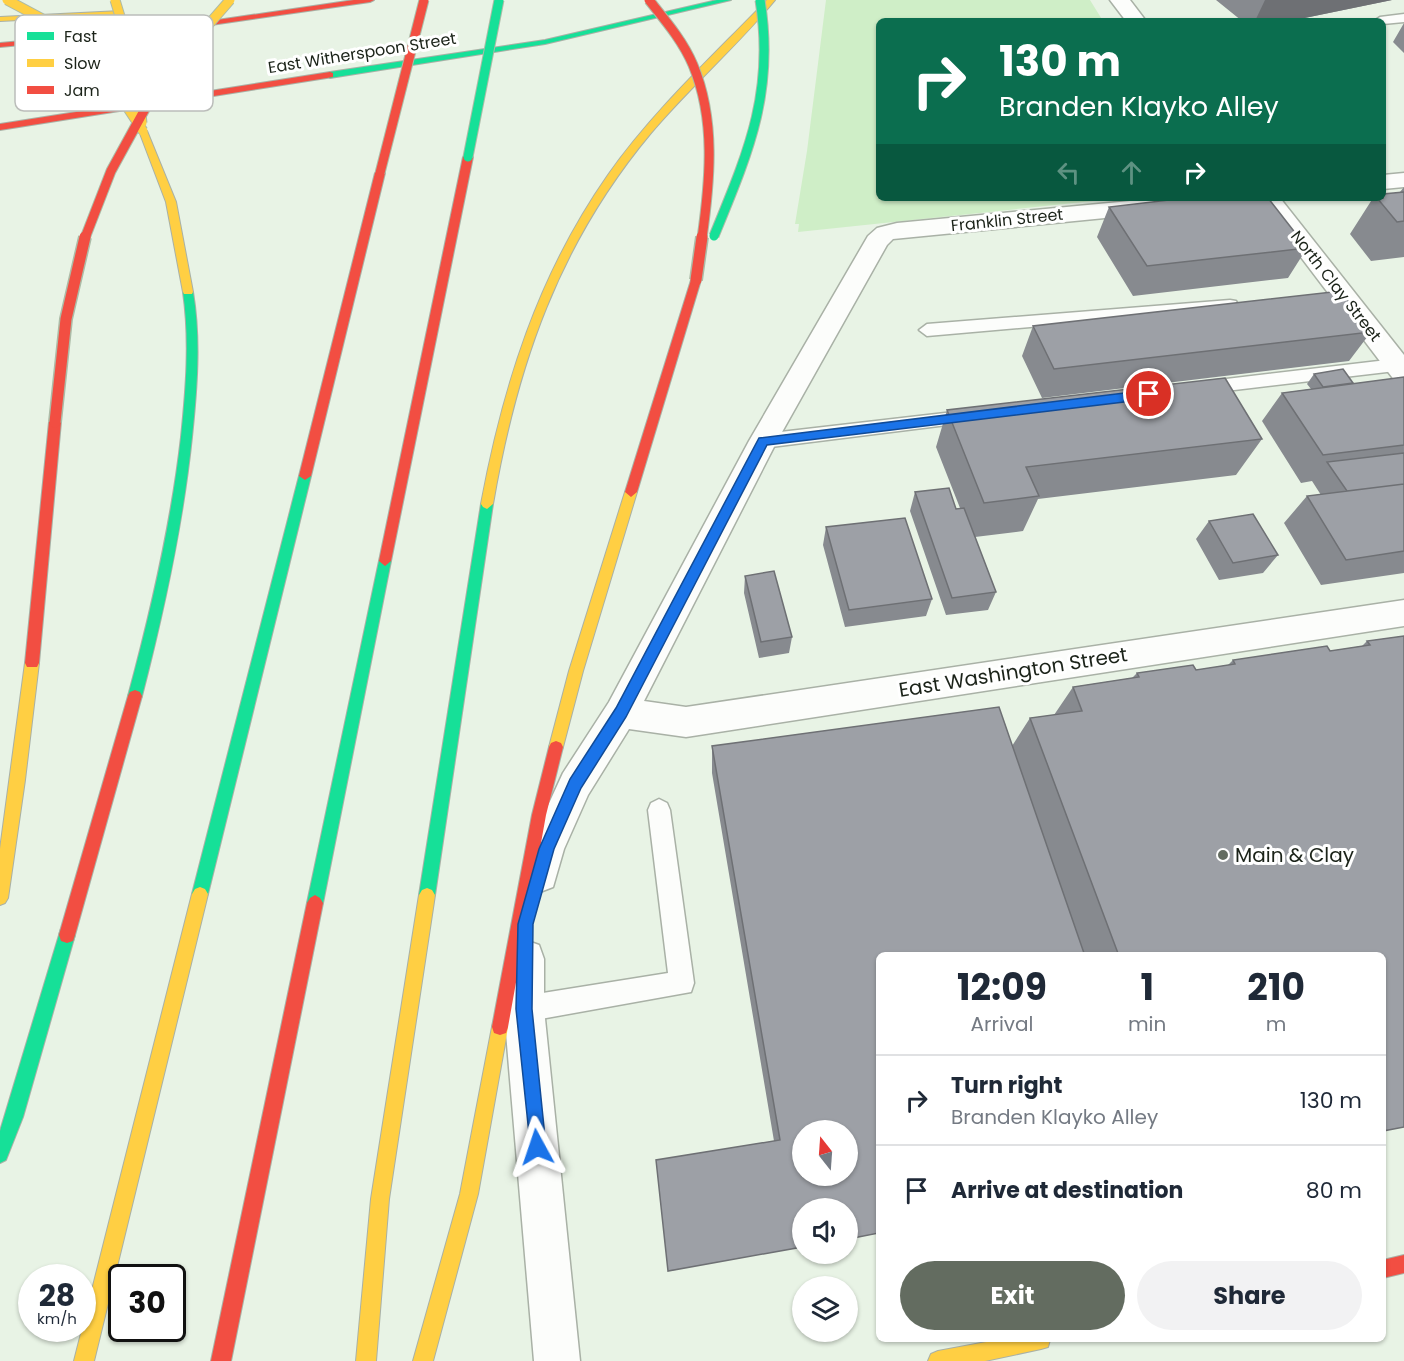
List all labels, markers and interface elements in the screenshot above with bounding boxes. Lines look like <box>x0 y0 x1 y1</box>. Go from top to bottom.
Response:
legend <box>15 15 213 111</box>
text: Fast <box>64 25 97 48</box>
street label: East Witherspoon Street <box>266 27 458 79</box>
text: 130 m <box>999 32 1121 91</box>
icon: right <box>900 42 978 120</box>
text: Slow <box>64 52 101 75</box>
text: Jam <box>64 79 100 102</box>
text: Branden Klayko Alley <box>999 88 1279 125</box>
icon: left <box>1052 156 1085 189</box>
icon: ahead <box>1115 156 1148 189</box>
icon: right <box>1178 156 1211 189</box>
street label: Franklin Street <box>950 203 1064 237</box>
street label: North Clay Street <box>1285 226 1387 346</box>
pin <box>1123 368 1174 419</box>
icon: arrive <box>1132 377 1165 410</box>
street label: East Washington Street <box>897 640 1129 704</box>
place label: Main & Clay <box>1235 841 1354 869</box>
marker: Main & Clay <box>1216 848 1230 862</box>
text: 12:09 <box>957 962 1047 1013</box>
text: 1 <box>1140 962 1154 1013</box>
text: 210 <box>1247 962 1305 1013</box>
text: Arrival <box>971 1010 1033 1038</box>
text: min <box>1128 1010 1166 1038</box>
text: m <box>1266 1010 1286 1038</box>
text: Turn right <box>951 1070 1062 1101</box>
icon: right <box>900 1084 933 1117</box>
text: 130 m <box>1300 1085 1362 1116</box>
text: Branden Klayko Alley <box>951 1103 1158 1131</box>
position arrow <box>505 1115 569 1179</box>
north arrow <box>792 1120 858 1186</box>
map controls <box>792 1120 858 1342</box>
icon: arrive <box>900 1174 933 1207</box>
text: Arrive at destination <box>951 1175 1183 1206</box>
text: 80 m <box>1306 1175 1362 1206</box>
button: sound <box>792 1198 858 1264</box>
button: Exit <box>900 1261 1125 1330</box>
button: Share <box>1137 1261 1362 1330</box>
speed limit sign: 30 <box>108 1264 186 1342</box>
text: 28 <box>39 1274 75 1317</box>
button: layers <box>792 1276 858 1342</box>
text: km/h <box>37 1308 77 1329</box>

